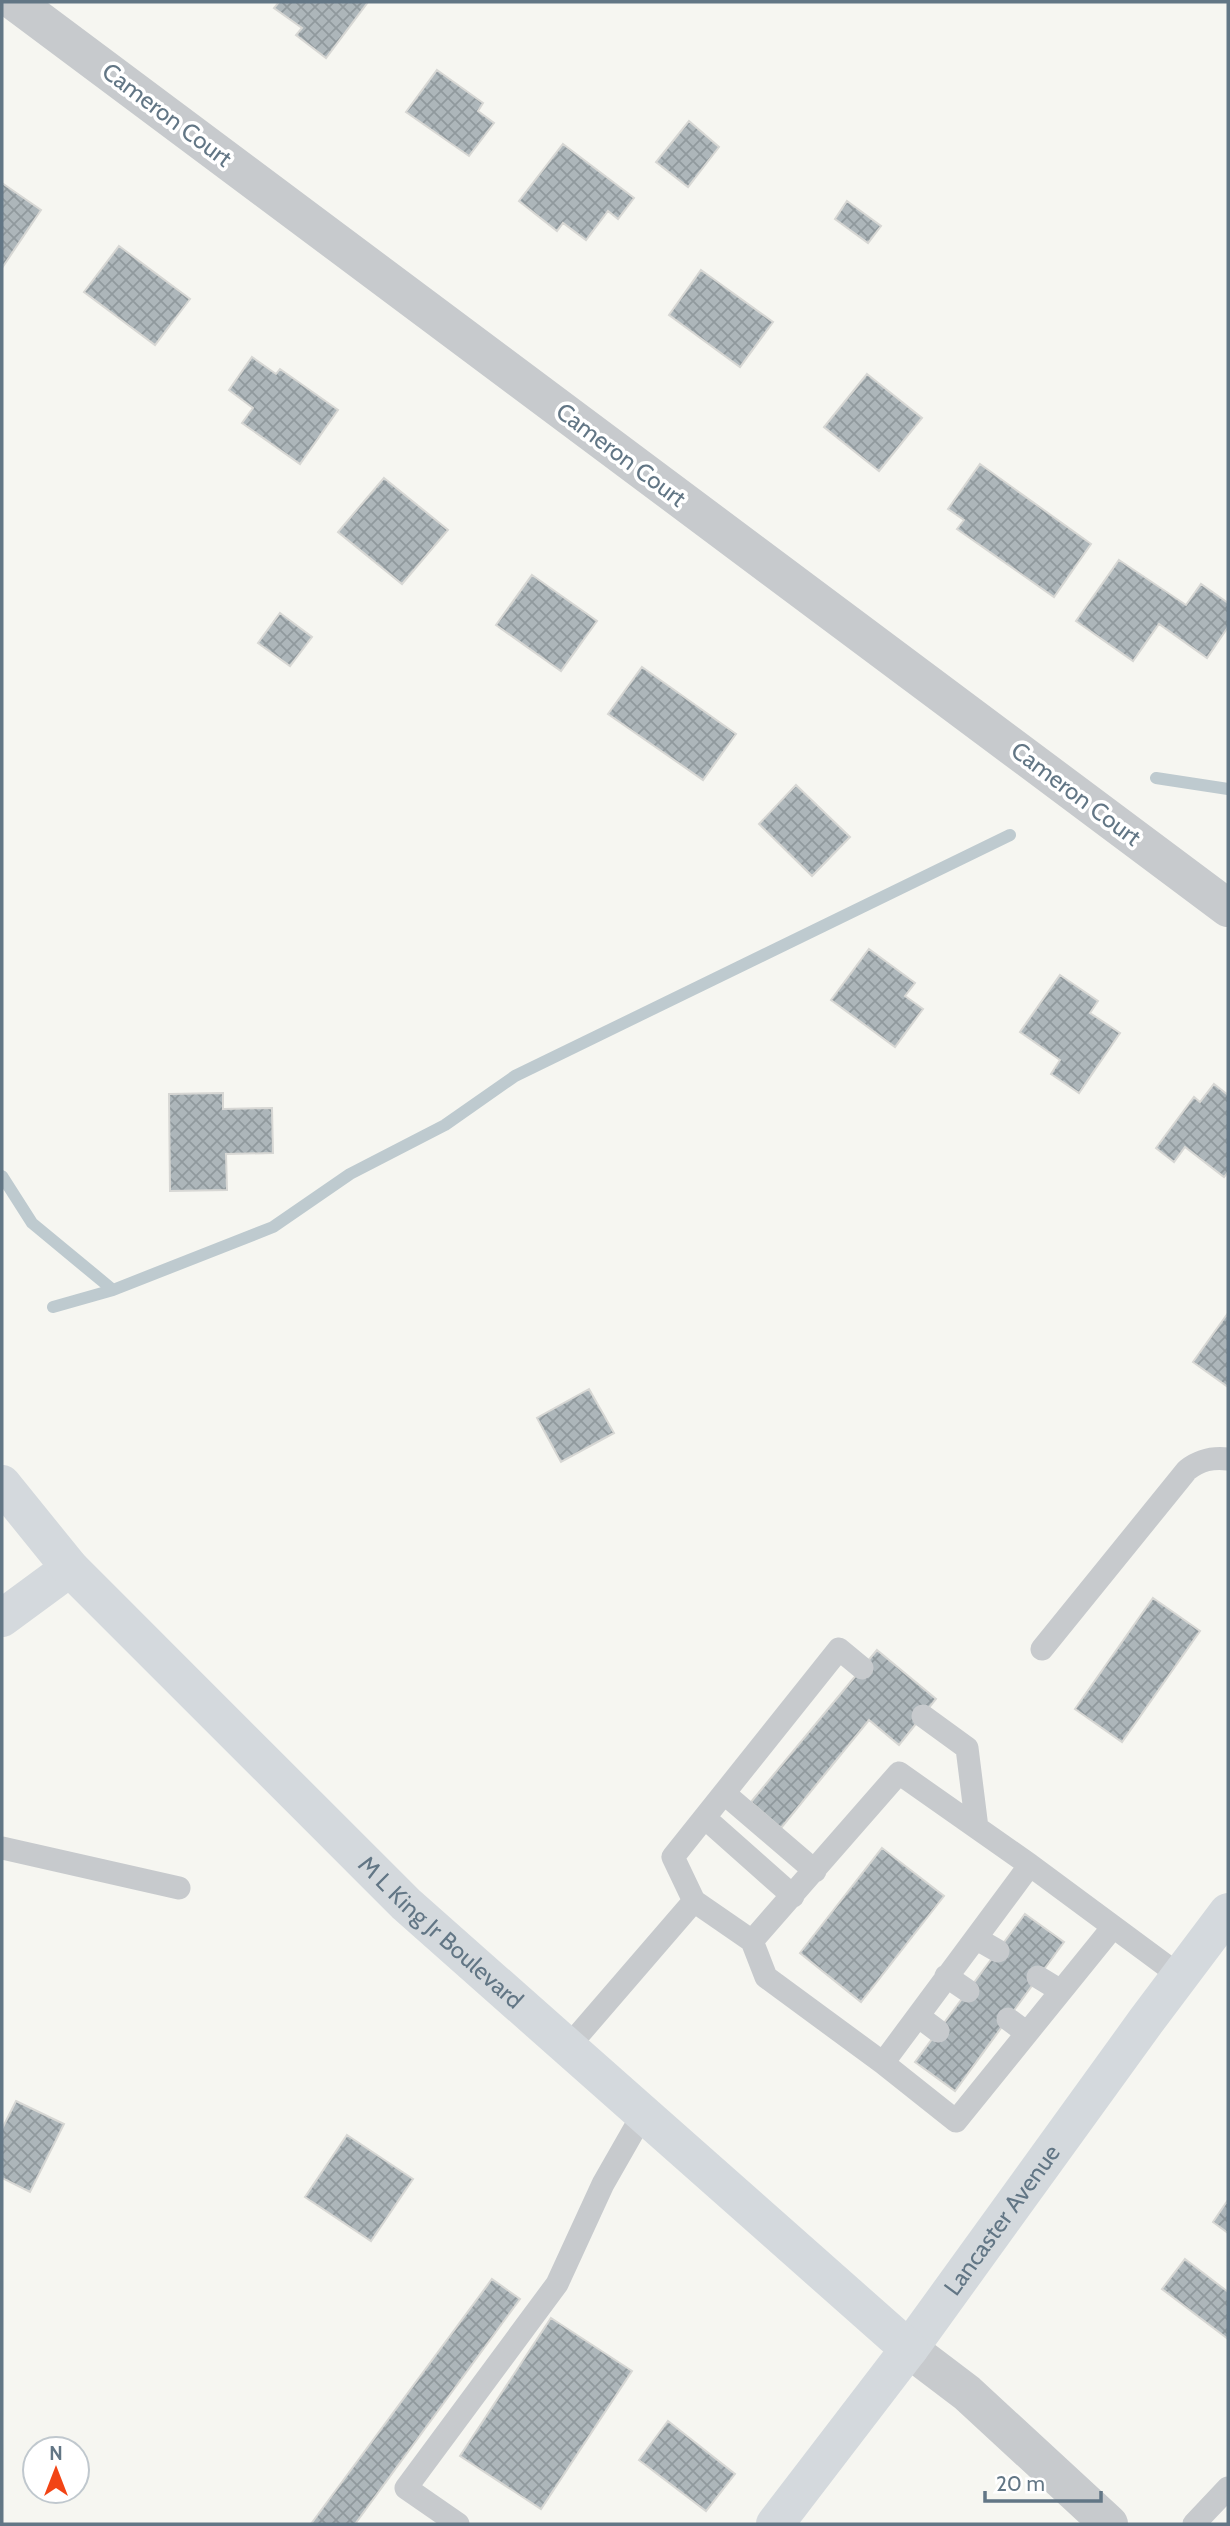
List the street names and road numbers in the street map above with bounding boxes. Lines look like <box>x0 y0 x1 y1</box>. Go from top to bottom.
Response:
street label: Cameron Court <box>97 56 238 173</box>
street label: Cameron Court <box>551 396 692 513</box>
street label: Cameron Court <box>1006 735 1147 852</box>
street label: M L King Jr Boulevard <box>352 1850 529 2015</box>
street label: Lancaster Avenue <box>938 2139 1066 2301</box>

